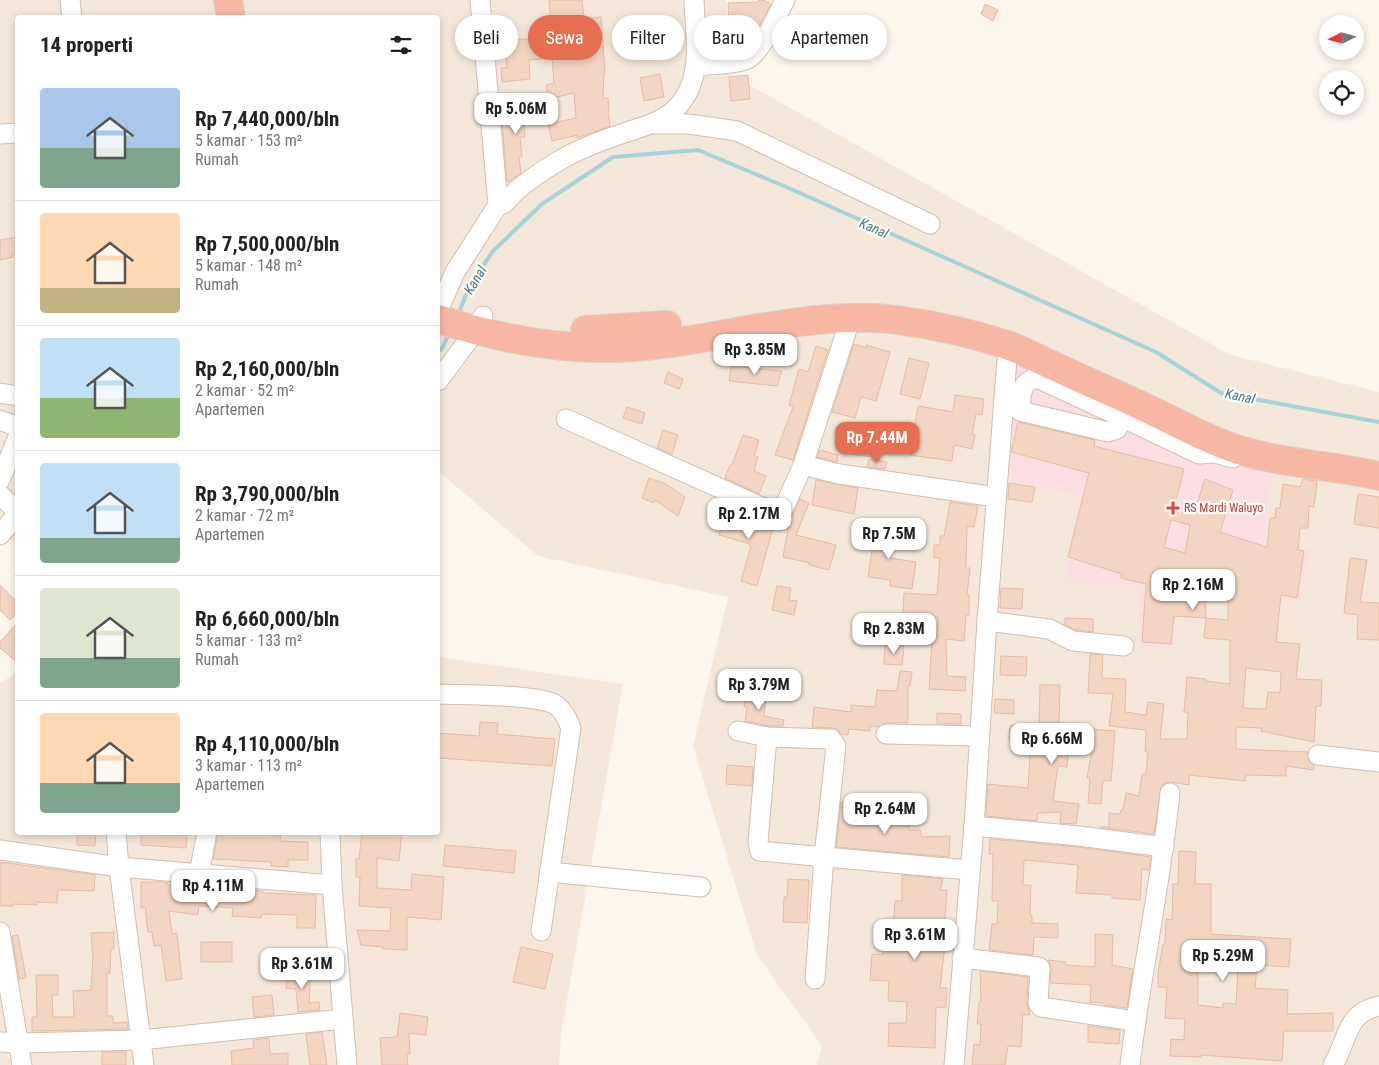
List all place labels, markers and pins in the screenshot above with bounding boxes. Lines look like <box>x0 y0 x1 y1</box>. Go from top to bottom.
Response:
pin: Rp 5.06M <box>464 92 568 135</box>
pin: Rp 3.85M <box>703 334 807 376</box>
pin: Rp 7.44M <box>825 422 929 464</box>
pin: Rp 2.17M <box>697 498 801 540</box>
marker: RS Mardi Waluyo <box>1166 501 1180 515</box>
place label: RS Mardi Waluyo <box>1184 501 1263 515</box>
pin: Rp 7.5M <box>843 518 935 560</box>
pin: Rp 2.16M <box>1141 568 1245 611</box>
pin: Rp 2.83M <box>842 612 946 655</box>
pin: Rp 3.79M <box>707 668 811 711</box>
pin: Rp 6.66M <box>1000 722 1104 765</box>
pin: Rp 2.64M <box>833 792 937 835</box>
pin: Rp 4.11M <box>161 870 265 912</box>
pin: Rp 3.61M <box>863 918 967 961</box>
pin: Rp 5.29M <box>1171 940 1275 982</box>
pin: Rp 3.61M <box>250 948 354 990</box>

